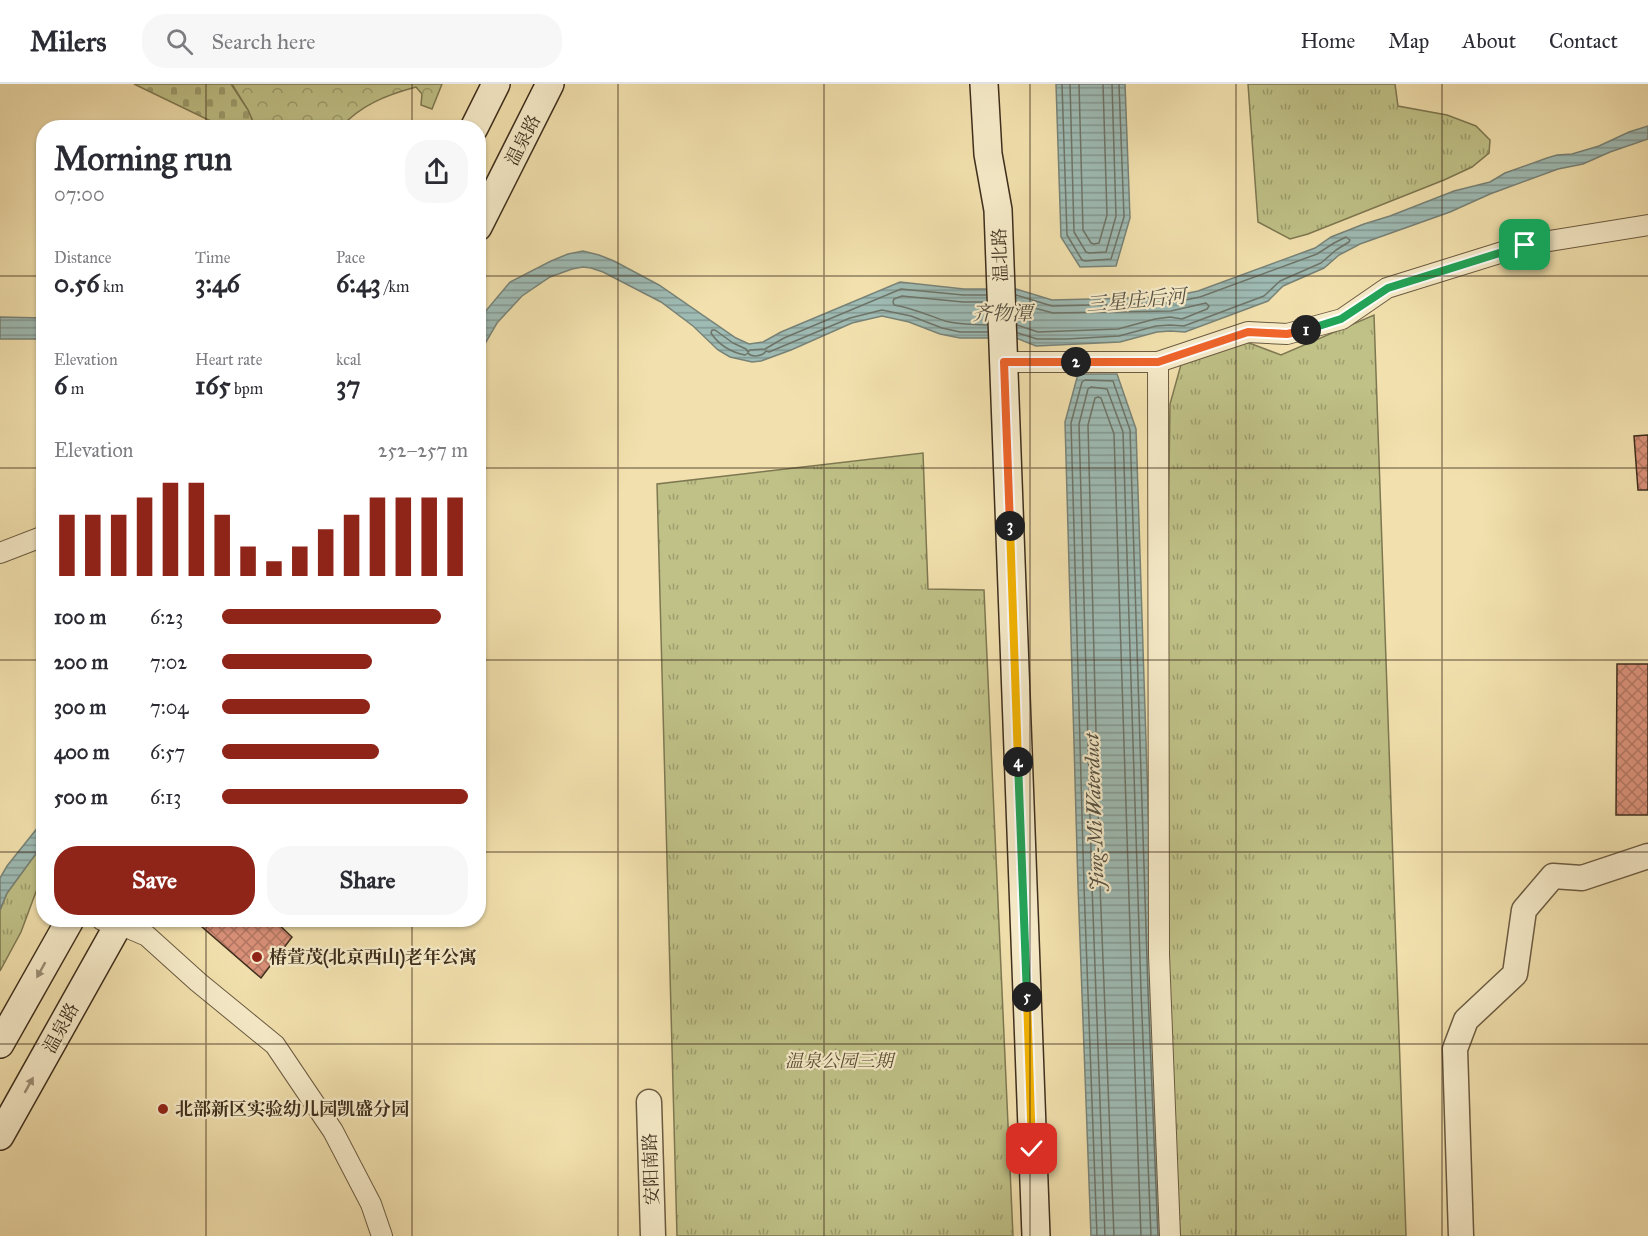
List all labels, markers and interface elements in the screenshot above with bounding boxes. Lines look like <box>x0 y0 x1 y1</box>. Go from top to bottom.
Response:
search box <box>142 14 562 68</box>
text: Milers <box>30 24 106 59</box>
icon: search <box>163 25 196 58</box>
text: Search here <box>211 28 316 55</box>
text: Home <box>1300 28 1355 54</box>
text: Map <box>1388 28 1429 54</box>
text: About <box>1462 28 1516 54</box>
text: Contact <box>1549 28 1618 54</box>
street label: 温泉路 <box>501 111 545 169</box>
text: Morning run <box>54 139 232 179</box>
button: share <box>405 140 468 203</box>
text: 07:00 <box>54 182 105 206</box>
pin <box>1499 219 1550 270</box>
street label: 温北路 <box>988 228 1012 282</box>
icon: arrive <box>1508 228 1541 261</box>
text: Distance <box>54 248 111 267</box>
text: Time <box>195 248 230 267</box>
text: Pace <box>336 248 365 267</box>
text: 0.56 <box>54 267 100 299</box>
text: 3:46 <box>195 267 240 299</box>
text: 6:43 <box>336 267 381 299</box>
text: km <box>100 277 124 296</box>
text: /km <box>381 277 409 296</box>
water label: 三星庄后河 <box>1085 283 1190 316</box>
water label: 齐物潭 <box>972 301 1035 325</box>
pin: 1 <box>1291 315 1321 345</box>
text: 1 <box>1303 320 1309 339</box>
pin: 2 <box>1061 347 1091 377</box>
text: Elevation <box>54 350 118 369</box>
text: Heart rate <box>195 350 262 369</box>
text: kcal <box>336 350 361 369</box>
text: 2 <box>1072 352 1080 371</box>
text: 6 <box>54 369 67 401</box>
text: 165 <box>195 369 231 401</box>
text: 37 <box>336 369 360 401</box>
text: m <box>67 379 84 398</box>
text: bpm <box>231 379 263 398</box>
text: Elevation <box>54 438 133 462</box>
text: 252–257 m <box>378 438 468 462</box>
pin: 3 <box>995 511 1025 541</box>
text: 3 <box>1007 516 1013 535</box>
text: 100 m <box>54 605 106 629</box>
text: 6:23 <box>150 605 183 629</box>
text: 200 m <box>54 650 108 674</box>
text: 7:02 <box>150 650 187 674</box>
text: 300 m <box>54 695 106 719</box>
text: 7:04 <box>150 695 189 719</box>
water label: Jing-Mi Waterduct <box>1079 731 1109 892</box>
text: 400 m <box>54 740 110 764</box>
text: 6:57 <box>150 740 185 764</box>
pin: 4 <box>1003 747 1033 777</box>
text: 4 <box>1014 752 1022 771</box>
text: 500 m <box>54 785 108 809</box>
text: 6:13 <box>150 785 181 809</box>
button: Save <box>54 846 255 915</box>
button: Share <box>267 846 468 915</box>
place label: 椿萱茂(北京西山)老年公寓 <box>269 946 477 969</box>
marker: 椿萱茂(北京西山)老年公寓 <box>250 950 264 964</box>
one-way arrow <box>36 962 46 979</box>
pin: 5 <box>1012 982 1042 1012</box>
text: 5 <box>1023 987 1031 1006</box>
street label: 温泉路 <box>38 999 84 1057</box>
park label: 温泉公园三期 <box>785 1050 896 1072</box>
one-way arrow <box>23 1077 34 1093</box>
place label: 北部新区实验幼儿园凯盛分园 <box>175 1098 409 1120</box>
marker: 北部新区实验幼儿园凯盛分园 <box>156 1102 170 1116</box>
pin <box>1006 1123 1057 1174</box>
icon: check <box>1015 1132 1048 1165</box>
street label: 安阳南路 <box>639 1133 663 1205</box>

